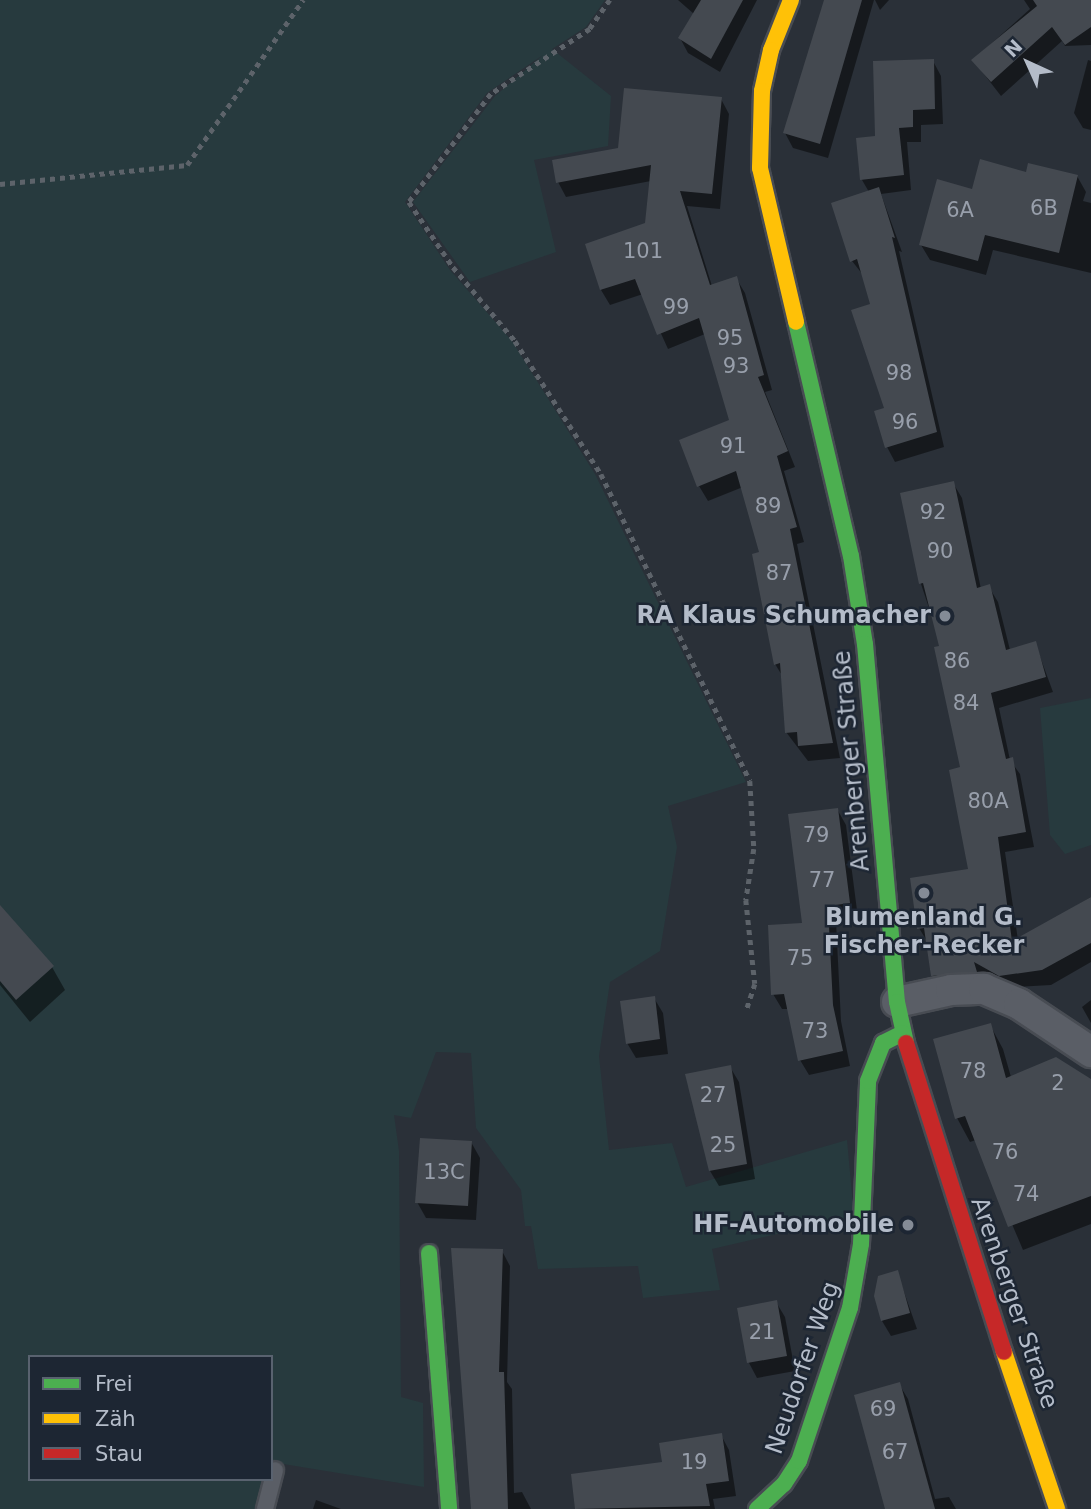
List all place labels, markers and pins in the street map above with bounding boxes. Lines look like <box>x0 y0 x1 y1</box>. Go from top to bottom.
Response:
place label: RA Klaus Schumacher <box>637 602 931 630</box>
marker: RA Klaus Schumacher <box>937 608 953 624</box>
marker: Blumenland G. Fischer-Recker <box>916 885 932 901</box>
place label: Blumenland G. Fischer-Recker <box>824 904 1024 960</box>
place label: HF-Automobile <box>693 1211 894 1239</box>
marker: HF-Automobile <box>900 1217 916 1233</box>

